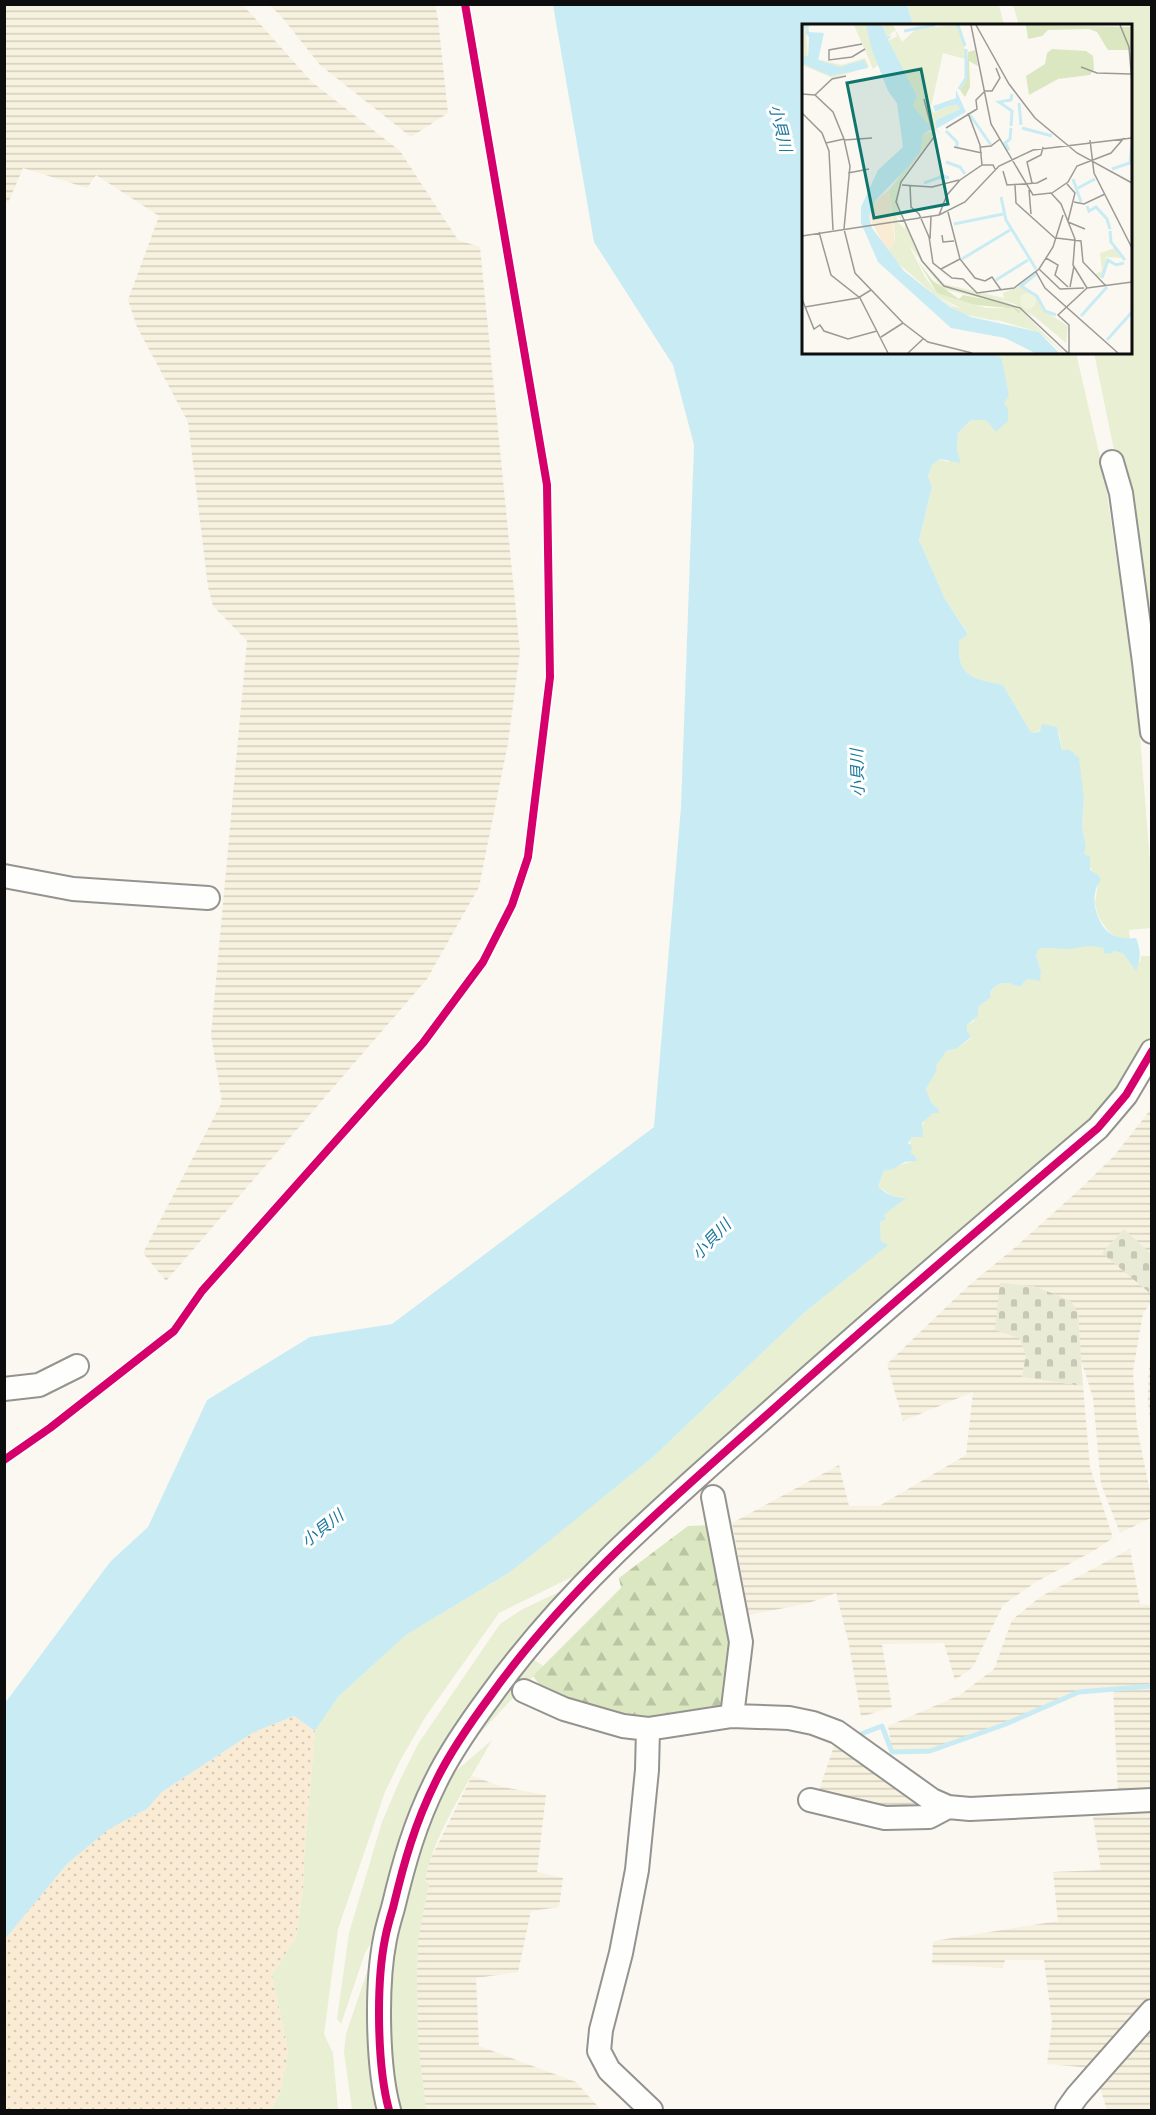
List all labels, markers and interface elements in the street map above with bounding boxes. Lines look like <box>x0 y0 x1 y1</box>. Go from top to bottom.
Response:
inset map <box>802 24 1132 354</box>
water label: 小貝川 <box>765 102 798 156</box>
water label: 小貝川 <box>845 747 869 797</box>
water label: 小貝川 <box>686 1213 737 1264</box>
water label: 小貝川 <box>296 1503 349 1551</box>

